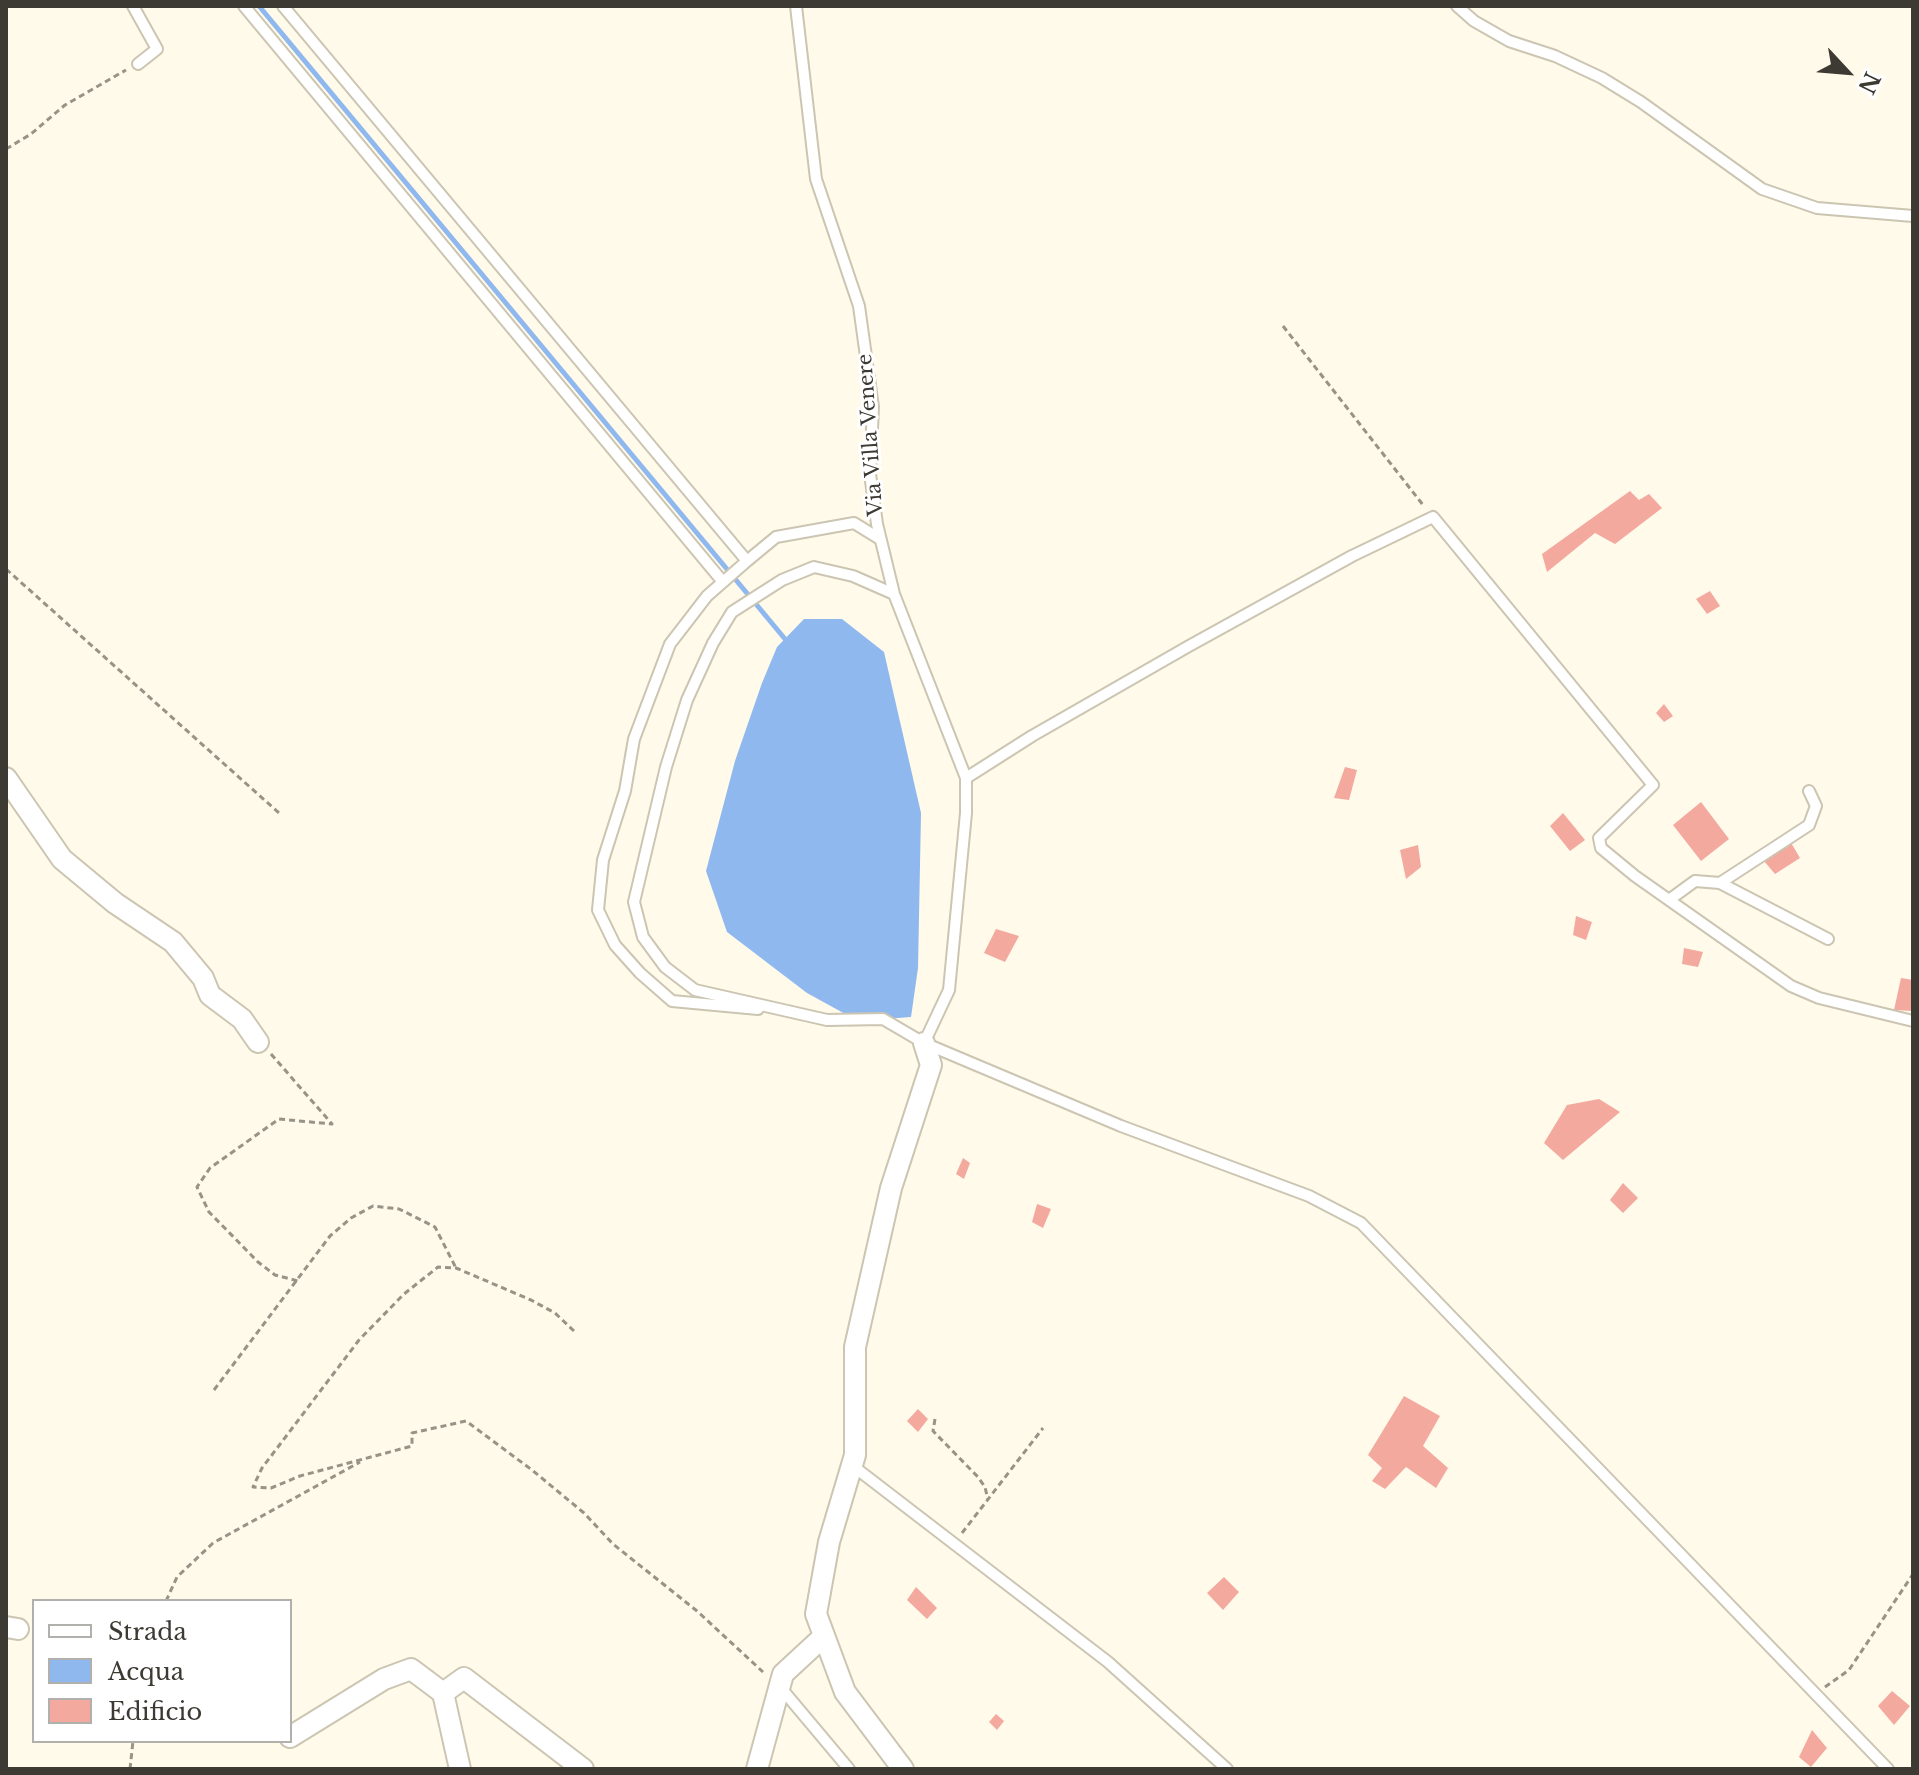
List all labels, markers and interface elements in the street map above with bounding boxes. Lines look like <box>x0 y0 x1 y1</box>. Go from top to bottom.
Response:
north arrow <box>1807 32 1887 112</box>
text: N <box>1852 68 1886 98</box>
street label: Via Villa Venere <box>853 353 889 517</box>
legend <box>32 1599 292 1743</box>
text: Strada <box>108 1617 187 1646</box>
text: Acqua <box>108 1657 184 1686</box>
text: Edificio <box>108 1697 202 1726</box>

